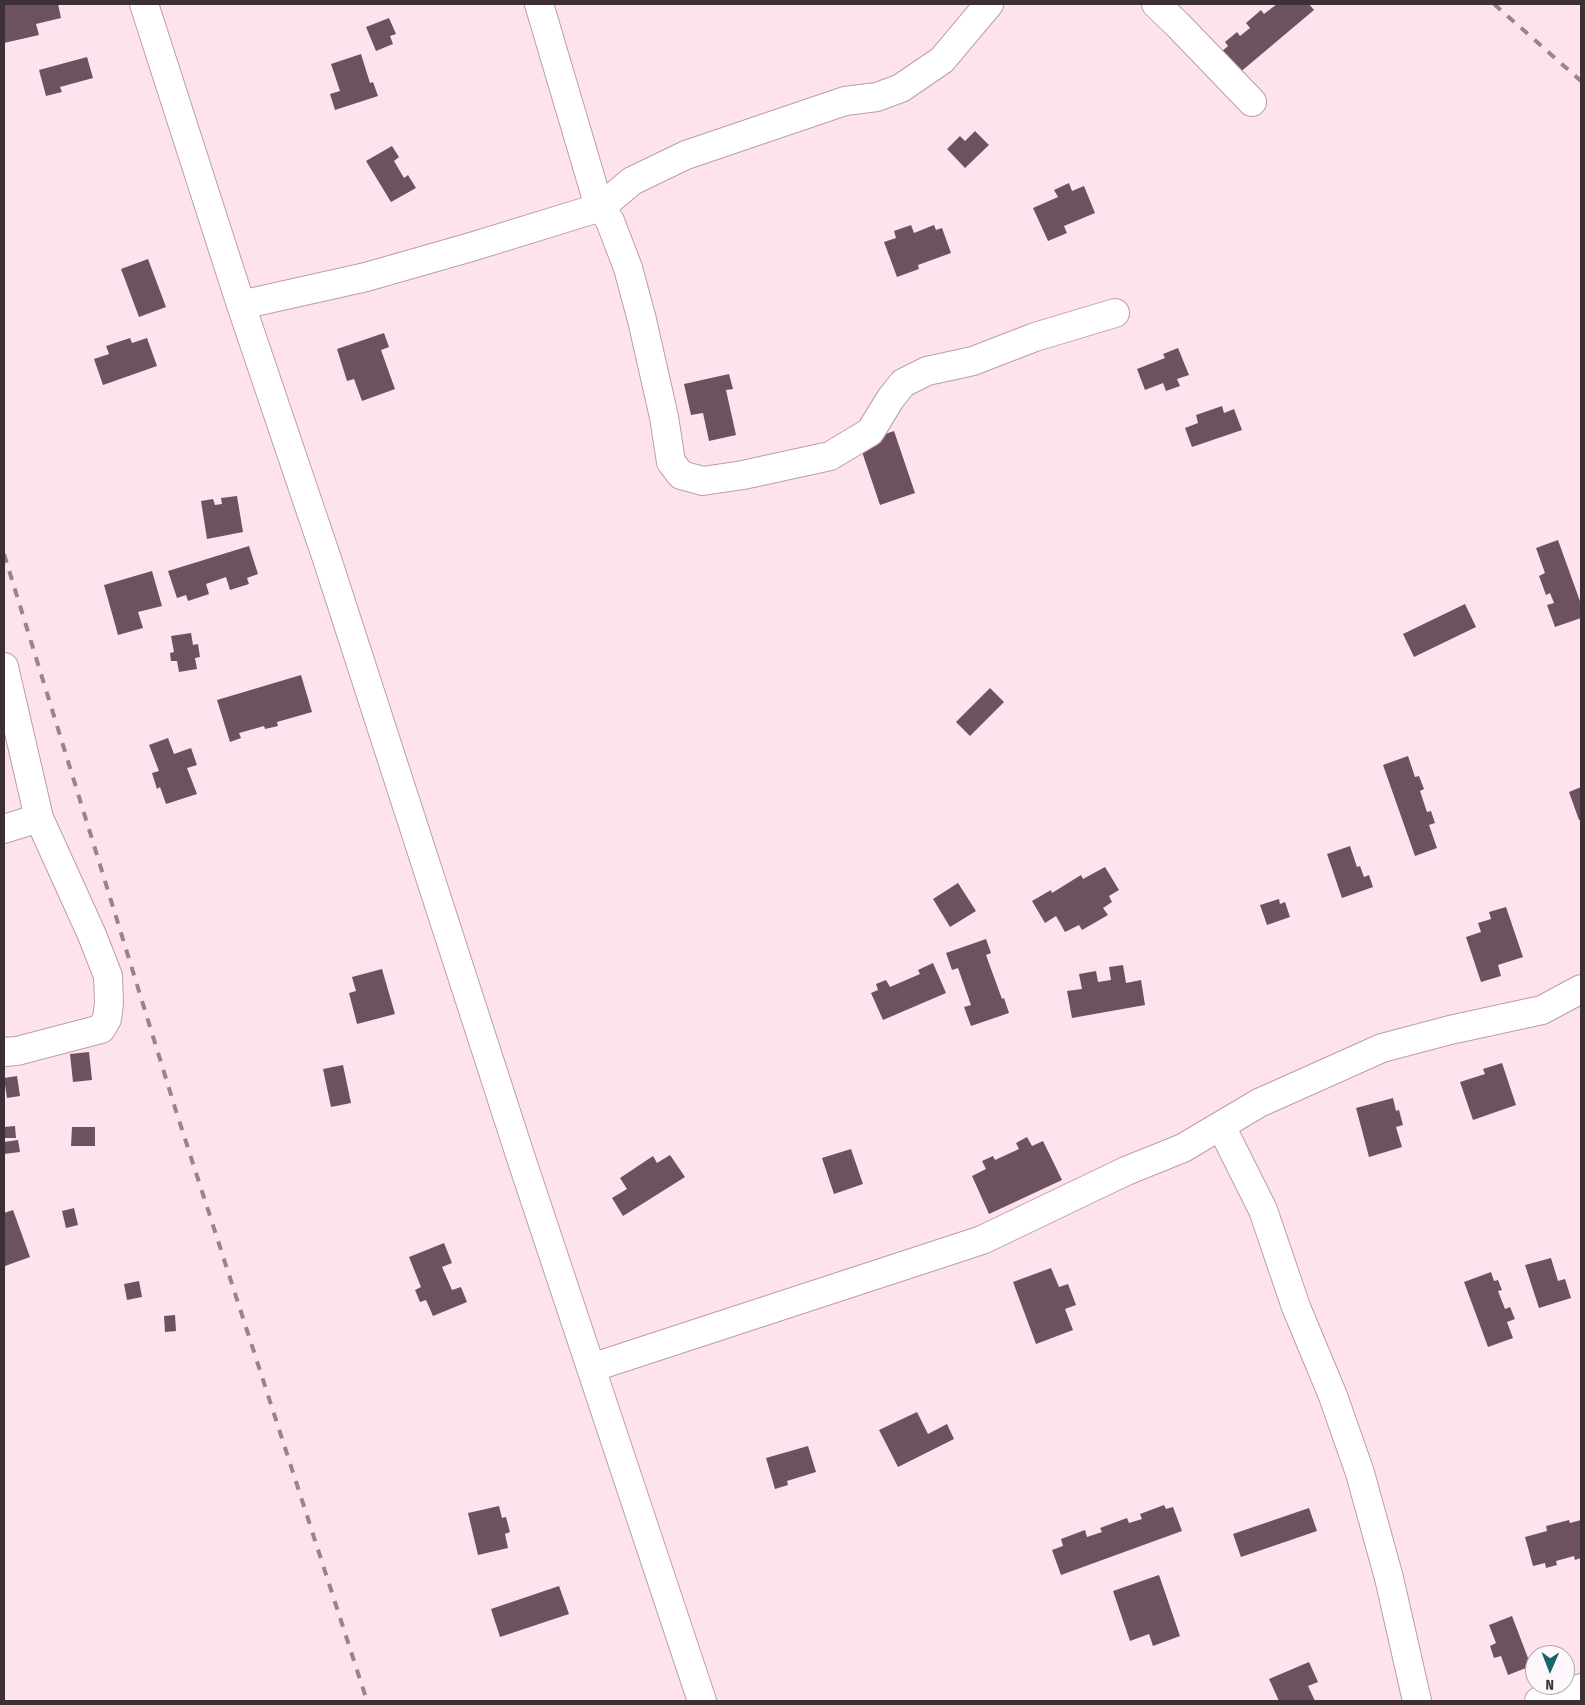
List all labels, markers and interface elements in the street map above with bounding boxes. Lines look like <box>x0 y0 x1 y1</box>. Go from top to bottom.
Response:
north arrow <box>1525 1645 1575 1695</box>
text: N <box>1545 1676 1554 1693</box>

